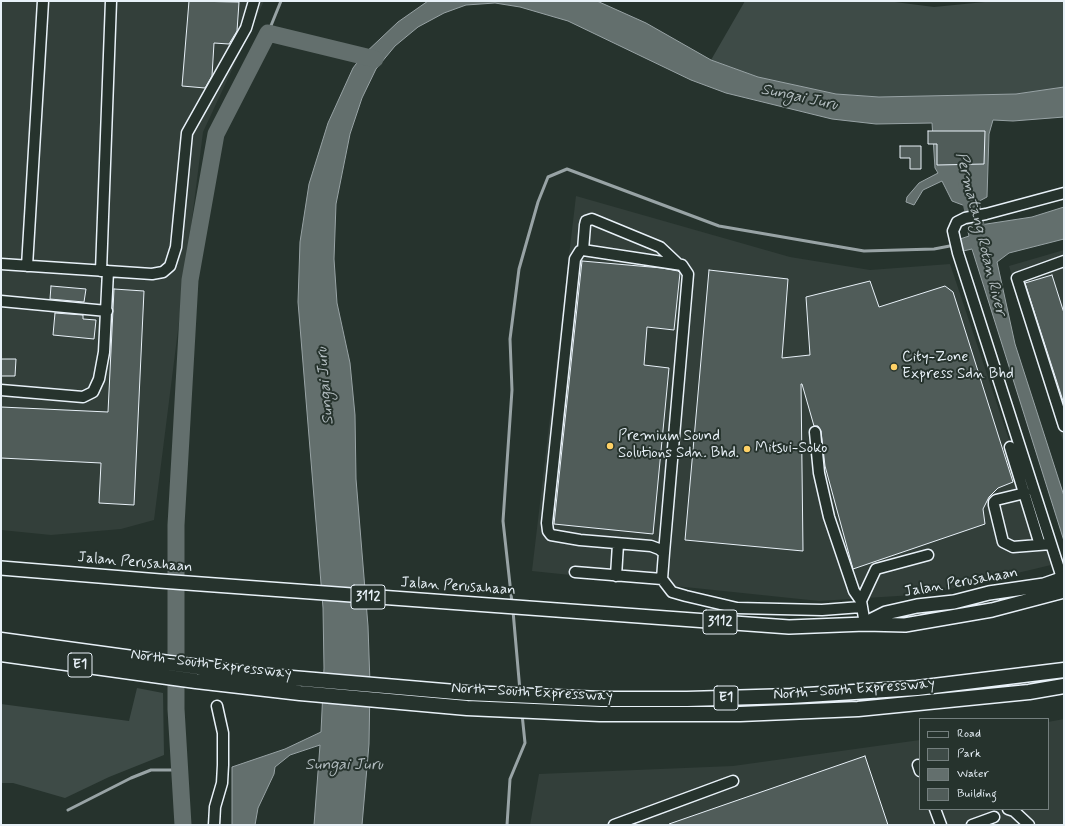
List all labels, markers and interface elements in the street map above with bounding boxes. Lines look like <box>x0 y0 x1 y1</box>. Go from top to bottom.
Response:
water label: Sungai Juru <box>759 81 839 115</box>
water label: Permatang Rotan River <box>950 150 1010 318</box>
water label: Sungai Juru <box>313 346 339 426</box>
place label: City-Zone Express Sdn Bhd <box>902 349 1014 384</box>
marker: City-Zone Express Sdn Bhd <box>889 362 899 372</box>
place label: Premium Sound Solutions Sdn. Bhd. <box>618 428 739 463</box>
place label: Mitsui-Soko <box>755 440 827 458</box>
marker: Premium Sound Solutions Sdn. Bhd. <box>605 441 615 451</box>
marker: Mitsui-Soko <box>742 444 752 454</box>
street label: Jalan Perusahaan <box>77 549 193 577</box>
street label: Jalan Perusahaan <box>903 564 1019 602</box>
street label: Jalan Perusahaan <box>400 574 516 600</box>
road number: 3112 <box>351 585 385 609</box>
road number: 3112 <box>703 610 737 634</box>
street label: North–South Expressway <box>130 646 292 684</box>
road number: E1 <box>68 653 92 677</box>
street label: North–South Expressway <box>773 675 935 705</box>
street label: North–South Expressway <box>451 680 613 706</box>
road number: E1 <box>714 686 738 710</box>
legend <box>919 718 1049 810</box>
text: Road <box>957 726 981 742</box>
text: Park <box>957 746 981 762</box>
water label: Sungai Juru <box>305 756 383 776</box>
text: Water <box>957 766 989 782</box>
text: Building <box>957 786 997 802</box>

